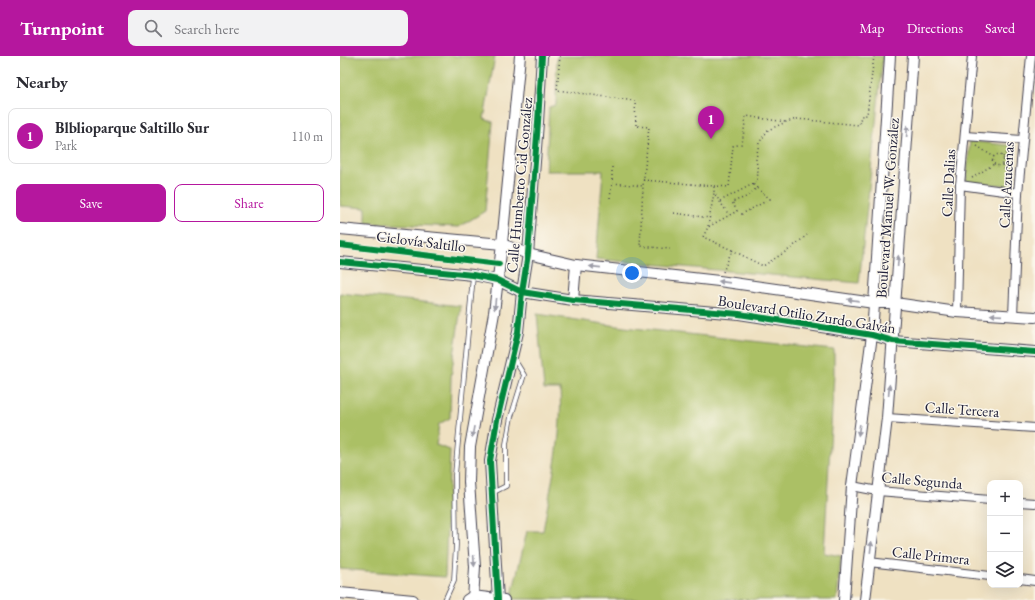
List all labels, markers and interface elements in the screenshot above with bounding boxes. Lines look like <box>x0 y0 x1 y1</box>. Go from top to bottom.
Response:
search box <box>128 10 408 46</box>
text: Turnpoint <box>20 16 104 41</box>
icon: search <box>142 17 164 39</box>
text: Search here <box>174 19 239 38</box>
text: Map <box>859 19 885 37</box>
text: Directions <box>907 19 963 37</box>
text: Saved <box>985 19 1015 37</box>
text: Nearby <box>16 71 68 93</box>
street label: Calle Humberto Cid González <box>502 96 536 274</box>
pin: 1 <box>698 106 724 139</box>
street label: Boulevard Manuel W. González <box>871 117 903 299</box>
text: Blblioparque Saltillo Sur <box>55 118 209 137</box>
one-way arrow <box>904 125 911 137</box>
text: 1 <box>27 128 33 145</box>
text: 110 m <box>292 128 323 145</box>
text: Park <box>55 137 77 154</box>
street label: Calle Azucenas <box>994 141 1018 229</box>
street label: Calle Dalias <box>937 148 959 217</box>
button: Save <box>16 184 166 222</box>
button: Share <box>174 184 324 222</box>
street label: Ciclovía Saltillo <box>375 226 467 256</box>
one-way arrow <box>895 255 902 267</box>
your location <box>622 263 642 283</box>
one-way arrow <box>589 264 601 271</box>
one-way arrow <box>718 279 730 285</box>
street label: Boulevard Otilio Zurdo Galván <box>717 291 897 337</box>
one-way arrow <box>847 297 859 303</box>
one-way arrow <box>492 298 498 310</box>
one-way arrow <box>990 312 1002 319</box>
one-way arrow <box>886 384 893 396</box>
street label: Calle Tercera <box>924 397 1000 421</box>
one-way arrow <box>856 423 862 436</box>
one-way arrow <box>469 426 475 438</box>
street label: Calle Segunda <box>881 467 963 493</box>
map controls <box>987 480 1023 588</box>
button: + <box>987 480 1023 516</box>
button: − <box>987 516 1023 552</box>
one-way arrow <box>868 541 874 553</box>
street label: Calle Primera <box>891 541 971 569</box>
button: layers <box>987 552 1023 588</box>
one-way arrow <box>471 555 478 567</box>

